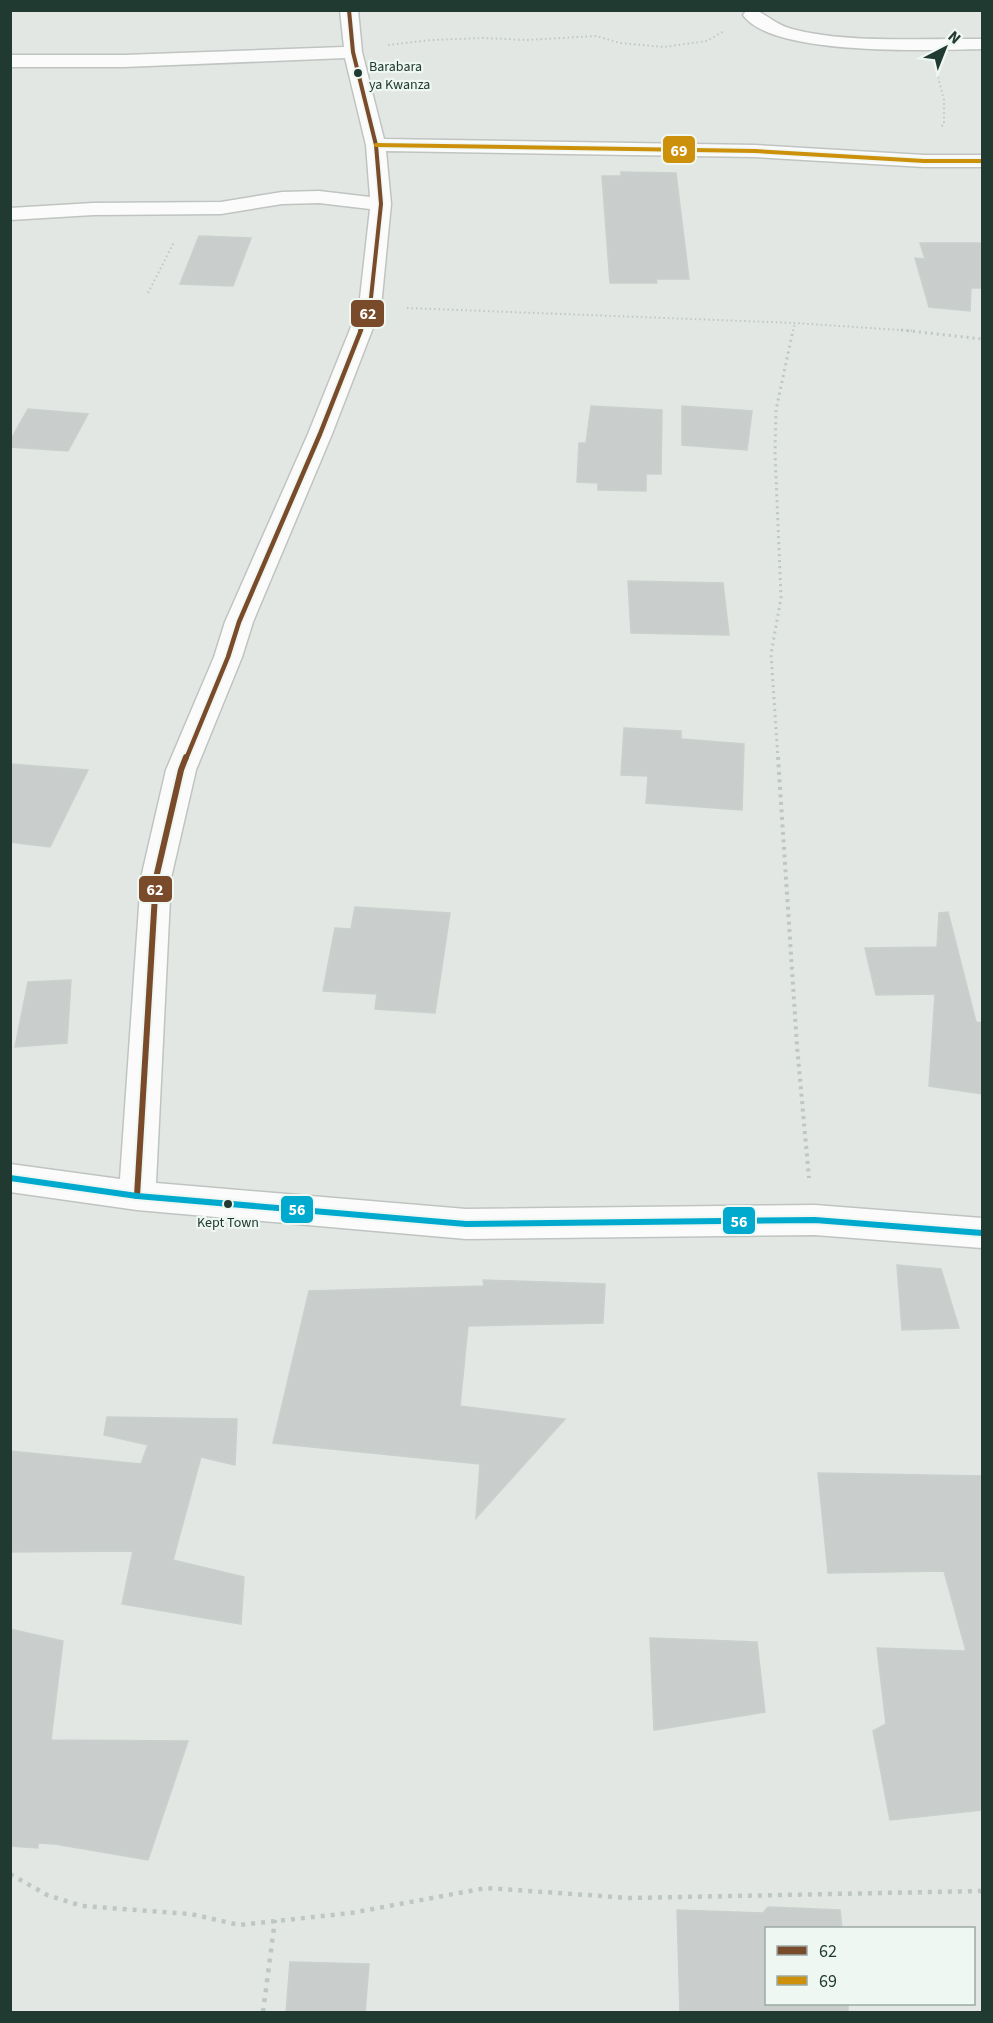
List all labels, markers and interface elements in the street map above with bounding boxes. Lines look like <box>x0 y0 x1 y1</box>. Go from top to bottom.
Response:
north arrow <box>915 18 975 78</box>
text: N <box>943 26 966 49</box>
place label: Barabara ya Kwanza <box>369 57 430 95</box>
marker: Barabara ya Kwanza <box>352 67 364 79</box>
line badge: 69 <box>662 135 696 164</box>
text: 69 <box>671 140 687 162</box>
line badge: 62 <box>350 299 385 328</box>
text: 62 <box>360 303 376 325</box>
line badge: 62 <box>138 875 173 903</box>
text: 62 <box>147 879 163 901</box>
line badge: 56 <box>280 1195 314 1224</box>
marker: Kept Town <box>222 1198 234 1210</box>
text: 56 <box>289 1199 305 1221</box>
line badge: 56 <box>722 1206 756 1235</box>
text: 56 <box>731 1211 747 1233</box>
place label: Kept Town <box>197 1213 259 1233</box>
legend <box>765 1927 975 2005</box>
text: 62 <box>819 1939 837 1964</box>
text: 69 <box>819 1969 837 1994</box>

